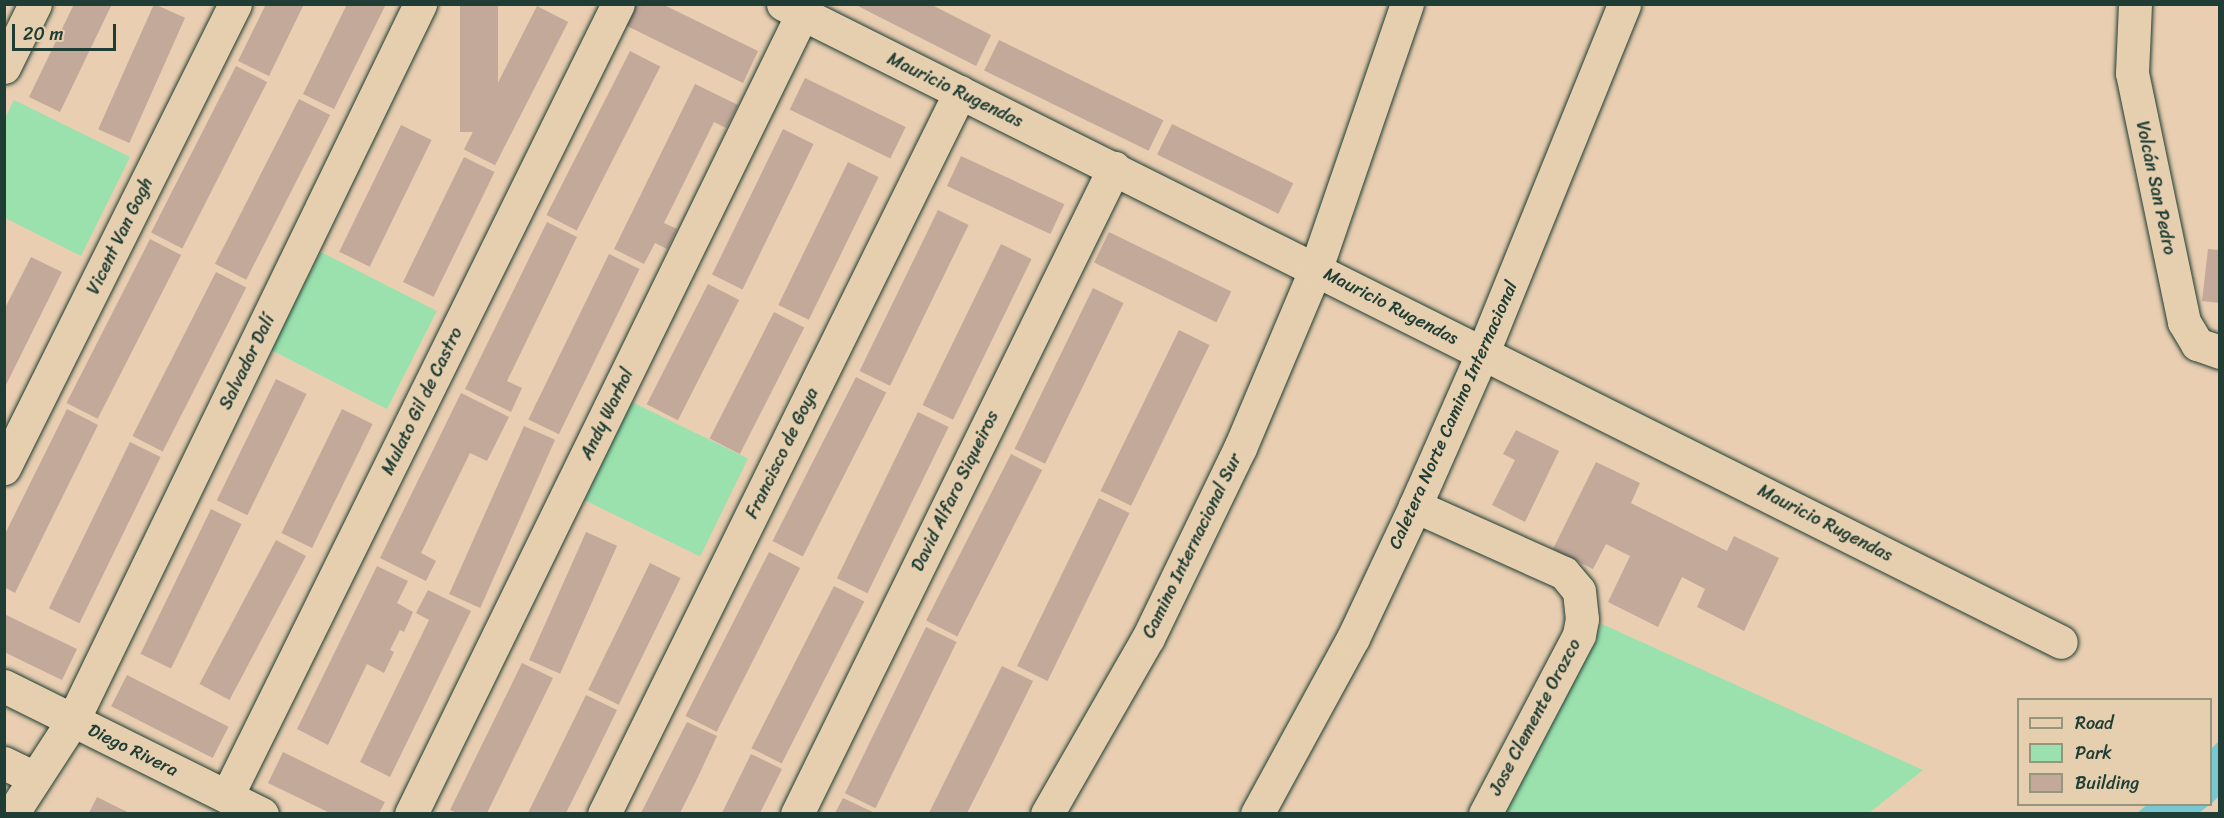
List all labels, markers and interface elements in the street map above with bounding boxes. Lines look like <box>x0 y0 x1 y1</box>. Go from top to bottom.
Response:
scale bar <box>15 12 118 50</box>
text: 20 m <box>23 18 63 50</box>
street label: Mauricio Rugendas <box>883 48 1027 132</box>
street label: Volcán San Pedro <box>2131 119 2181 257</box>
street label: Vicent Van Gogh <box>82 174 158 298</box>
street label: Mauricio Rugendas <box>1320 263 1462 349</box>
street label: Caletera Norte Camino Internacional <box>1384 277 1522 553</box>
street label: Salvador Dalí <box>215 311 279 413</box>
street label: Mulato Gil de Castro <box>377 323 467 479</box>
street label: Andy Warhol <box>576 365 638 463</box>
street label: Francisco de Goya <box>741 384 823 522</box>
street label: David Alfaro Siqueiros <box>907 408 1003 574</box>
street label: Camino Internacional Sur <box>1138 450 1246 642</box>
street label: Mauricio Rugendas <box>1754 480 1896 566</box>
street label: Jose Clemente Orozco <box>1485 635 1585 799</box>
legend <box>2017 698 2212 806</box>
text: Road <box>2075 707 2114 739</box>
street label: Diego Rivera <box>84 719 182 781</box>
text: Park <box>2075 737 2112 769</box>
text: Building <box>2075 767 2139 799</box>

